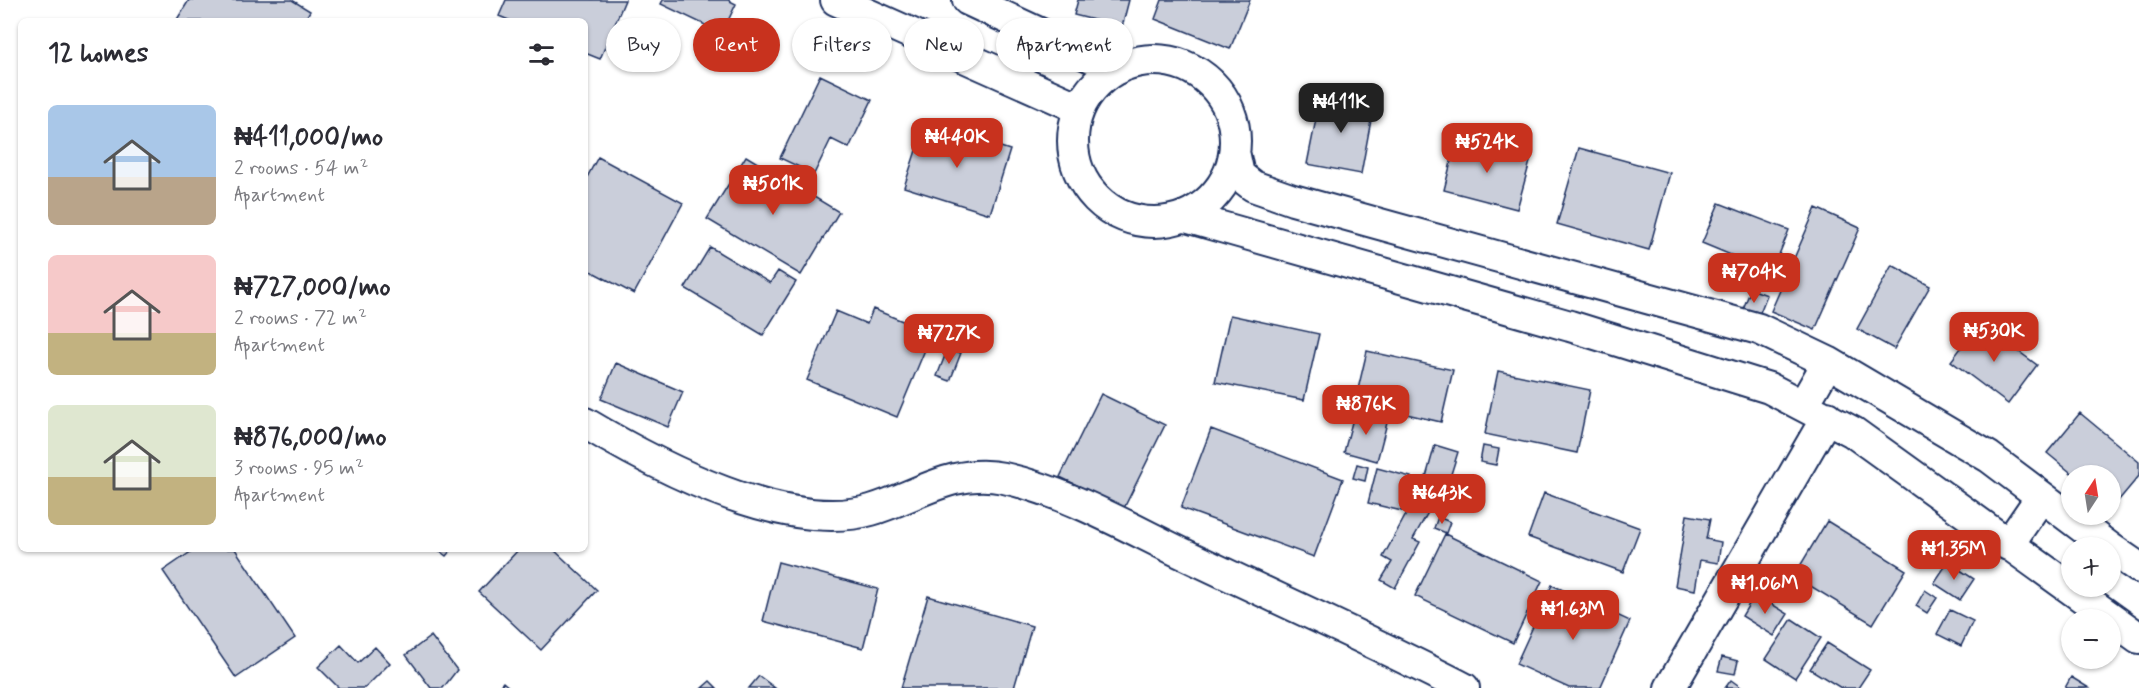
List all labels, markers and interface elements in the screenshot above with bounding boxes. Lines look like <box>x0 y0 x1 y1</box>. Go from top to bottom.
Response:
chip: Buy <box>606 18 681 72</box>
chip: Rent <box>693 18 780 72</box>
chip: Filters <box>792 18 892 72</box>
chip: New <box>904 18 984 72</box>
chip: Apartment <box>996 18 1133 72</box>
text: 12 homes <box>48 37 148 71</box>
icon: filters <box>525 38 558 71</box>
pin: ₦411K <box>1299 83 1383 134</box>
text: ₦411K <box>1313 89 1369 116</box>
pin: ₦440K <box>915 118 999 169</box>
text: ₦411,000/mo <box>234 121 383 155</box>
pin: ₦524K <box>1445 123 1529 174</box>
text: ₦440K <box>925 124 989 151</box>
icon: home <box>96 129 168 201</box>
text: ₦524K <box>1456 129 1518 156</box>
text: 2 rooms · 54 m² <box>234 155 368 182</box>
pin: ₦501K <box>731 165 815 216</box>
text: ₦501K <box>743 171 803 198</box>
text: Apartment <box>234 182 325 209</box>
pin: ₦704K <box>1712 253 1796 304</box>
text: ₦704K <box>1722 259 1786 286</box>
text: ₦727,000/mo <box>234 271 391 305</box>
icon: home <box>96 279 168 351</box>
text: 2 rooms · 72 m² <box>234 305 367 332</box>
pin: ₦530K <box>1952 312 2036 363</box>
pin: ₦727K <box>907 314 991 365</box>
text: ₦530K <box>1963 318 2025 345</box>
text: ₦727K <box>918 320 980 347</box>
text: Apartment <box>234 332 325 359</box>
pin: ₦876K <box>1324 385 1408 436</box>
text: ₦876K <box>1336 391 1396 418</box>
text: ₦876,000/mo <box>234 421 387 455</box>
icon: home <box>96 429 168 501</box>
text: 3 rooms · 95 m² <box>234 455 364 482</box>
north arrow <box>2061 465 2121 525</box>
map controls <box>2061 465 2121 669</box>
pin: ₦643K <box>1400 474 1484 525</box>
text: ₦643K <box>1412 480 1472 507</box>
text: Apartment <box>234 482 325 509</box>
pin: ₦1.35M <box>1905 530 2003 581</box>
text: ₦1.35M <box>1922 536 1986 563</box>
button: + <box>2061 537 2121 597</box>
pin: ₦1.06M <box>1716 564 1814 615</box>
text: ₦1.06M <box>1731 570 1799 597</box>
pin: ₦1.63M <box>1524 590 1622 641</box>
text: ₦1.63M <box>1541 596 1605 623</box>
button: − <box>2061 609 2121 669</box>

